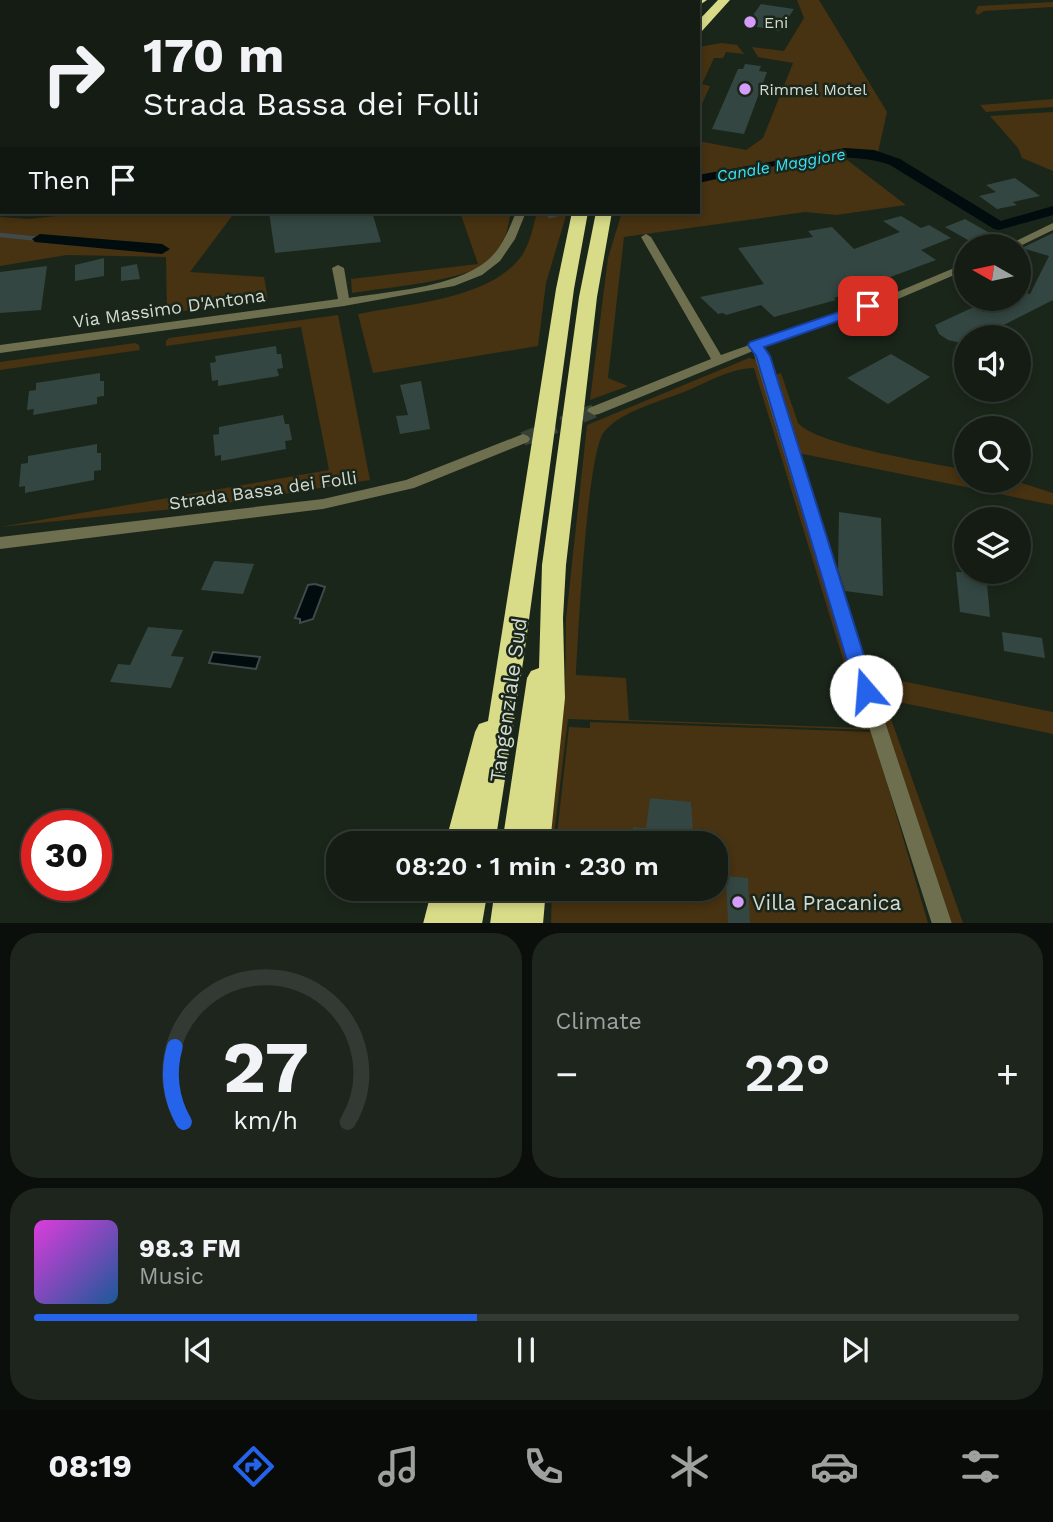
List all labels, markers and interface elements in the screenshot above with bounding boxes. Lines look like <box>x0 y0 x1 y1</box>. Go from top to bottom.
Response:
place label: Eni <box>764 13 788 32</box>
marker: Eni <box>742 14 758 30</box>
text: 170 m <box>143 26 284 84</box>
icon: right <box>28 28 119 119</box>
place label: Rimmel Motel <box>759 80 867 99</box>
marker: Rimmel Motel <box>737 81 753 97</box>
text: Strada Bassa dei Folli <box>143 85 480 123</box>
water label: Canale Maggiore <box>715 144 847 186</box>
icon: arrive <box>104 161 142 199</box>
text: Then <box>28 165 90 195</box>
north arrow <box>954 234 1031 312</box>
map controls <box>954 234 1031 584</box>
pin <box>838 276 898 336</box>
street label: Via Massimo D'Antona <box>72 284 266 332</box>
icon: arrive <box>849 287 887 325</box>
button: sound <box>954 325 1031 402</box>
button: search <box>954 416 1031 493</box>
street label: Strada Bassa dei Folli <box>168 466 358 514</box>
button: layers <box>954 507 1031 584</box>
street label: Tangenziale Sud <box>484 616 532 784</box>
position arrow <box>829 654 903 728</box>
speed limit sign: 30 <box>21 810 112 901</box>
text: 08:20 · 1 min · 230 m <box>395 851 659 881</box>
place label: Villa Pracanica <box>752 890 902 915</box>
marker: Villa Pracanica <box>730 894 746 910</box>
text: Climate <box>556 1008 642 1035</box>
text: 27 <box>223 1024 309 1110</box>
text: 22° <box>744 1043 831 1104</box>
text: − <box>556 1052 578 1096</box>
text: + <box>996 1052 1019 1096</box>
text: km/h <box>234 1105 298 1134</box>
text: 98.3 FM <box>139 1233 241 1263</box>
text: Music <box>139 1263 204 1290</box>
icon: previous <box>179 1331 217 1369</box>
icon: pause <box>507 1331 545 1369</box>
icon: next <box>836 1331 874 1369</box>
icon: directions <box>229 1442 278 1491</box>
icon: music <box>374 1442 423 1491</box>
icon: phone <box>519 1442 568 1491</box>
icon: climate <box>665 1442 714 1491</box>
icon: car <box>810 1442 859 1491</box>
icon: filters <box>956 1442 1005 1491</box>
text: 08:19 <box>48 1447 132 1485</box>

